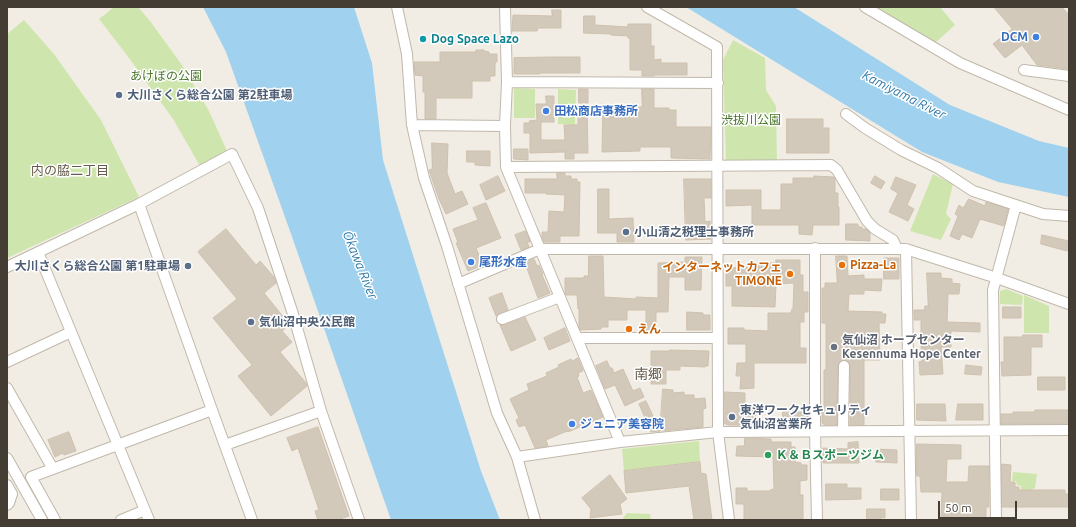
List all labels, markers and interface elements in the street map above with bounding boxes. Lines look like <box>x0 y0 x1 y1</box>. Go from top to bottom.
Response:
place label: DCM <box>1001 30 1028 44</box>
place label: Dog Space Lazo <box>431 32 519 46</box>
marker: DCM <box>1031 32 1041 42</box>
marker: Dog Space Lazo <box>418 34 428 44</box>
water label: Kamiyama River <box>860 67 948 123</box>
park label: あけぼの公園 <box>130 69 202 83</box>
place label: 大川さくら総合公園 第2駐車場 <box>127 88 293 102</box>
marker: 大川さくら総合公園 第2駐車場 <box>114 90 124 100</box>
place label: 田松商店事務所 <box>554 104 638 118</box>
marker: 田松商店事務所 <box>541 106 551 116</box>
park label: 渋抜川公園 <box>721 113 781 127</box>
district label: 内の脇二丁目 <box>31 163 109 179</box>
place label: 小山清之税理士事務所 <box>634 225 754 239</box>
marker: 小山清之税理士事務所 <box>621 227 631 237</box>
water label: Ōkawa River <box>339 229 381 301</box>
place label: 尾形水産 <box>479 255 527 269</box>
marker: 尾形水産 <box>466 257 476 267</box>
place label: Pizza-La <box>850 258 896 272</box>
place label: 大川さくら総合公園 第1駐車場 <box>14 259 180 273</box>
place label: インターネットカフェ TIMONE <box>662 260 782 288</box>
marker: Pizza-La <box>837 260 847 270</box>
marker: 大川さくら総合公園 第1駐車場 <box>183 261 193 271</box>
marker: インターネットカフェ TIMONE <box>785 269 795 279</box>
place label: 気仙沼中央公民館 <box>259 315 355 329</box>
marker: 気仙沼中央公民館 <box>246 317 256 327</box>
place label: えん <box>637 322 661 336</box>
marker: えん <box>624 324 634 334</box>
place label: 気仙沼 ホープセンター Kesennuma Hope Center <box>842 333 981 361</box>
marker: 気仙沼 ホープセンター Kesennuma Hope Center <box>829 342 839 352</box>
district label: 南郷 <box>634 366 662 382</box>
place label: 東洋ワークセキュリティ 気仙沼営業所 <box>740 403 872 431</box>
marker: 東洋ワークセキュリティ 気仙沼営業所 <box>727 412 737 422</box>
place label: ジュニア美容院 <box>580 417 664 431</box>
marker: ジュニア美容院 <box>567 419 577 429</box>
place label: Ｋ＆Ｂスポーツジム <box>776 448 884 462</box>
marker: Ｋ＆Ｂスポーツジム <box>763 450 773 460</box>
scale bar <box>940 493 1019 519</box>
text: 50 m <box>945 501 972 514</box>

